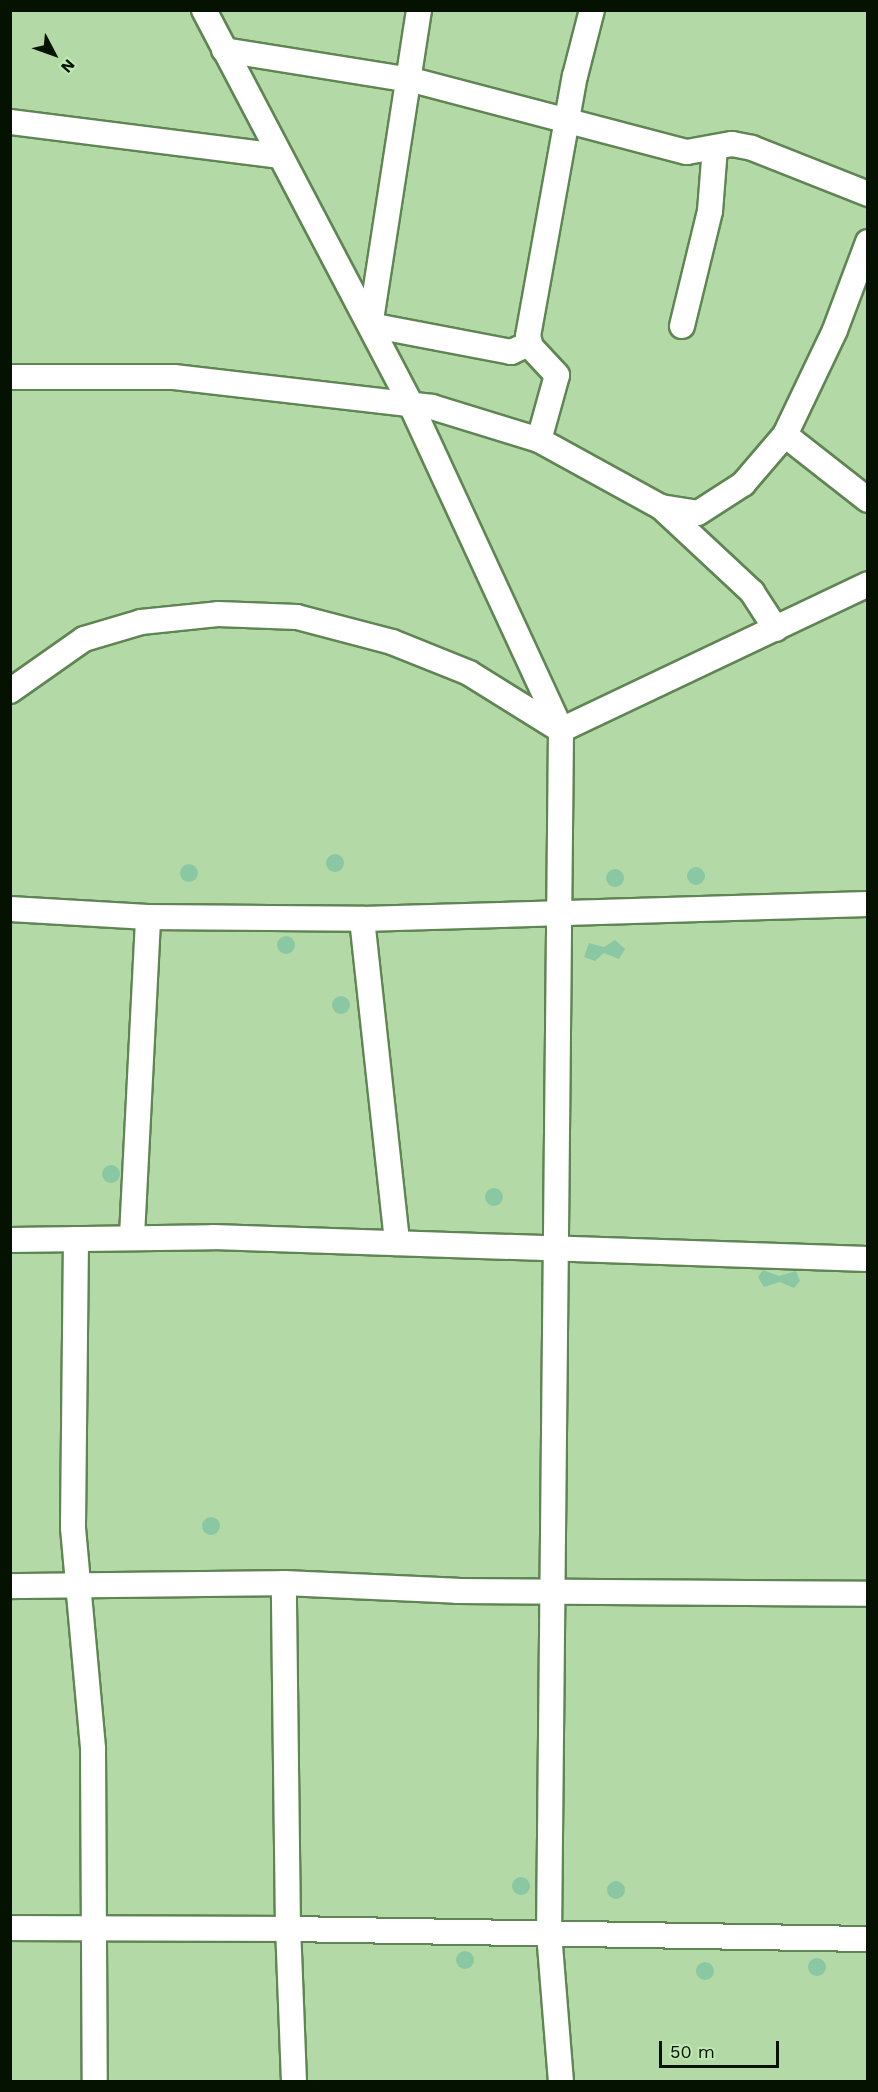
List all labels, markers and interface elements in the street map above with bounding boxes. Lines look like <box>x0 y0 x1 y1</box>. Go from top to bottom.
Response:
north arrow <box>24 24 84 84</box>
text: N <box>57 55 79 77</box>
scale bar <box>662 2029 782 2067</box>
text: 50 m <box>670 2041 715 2062</box>

